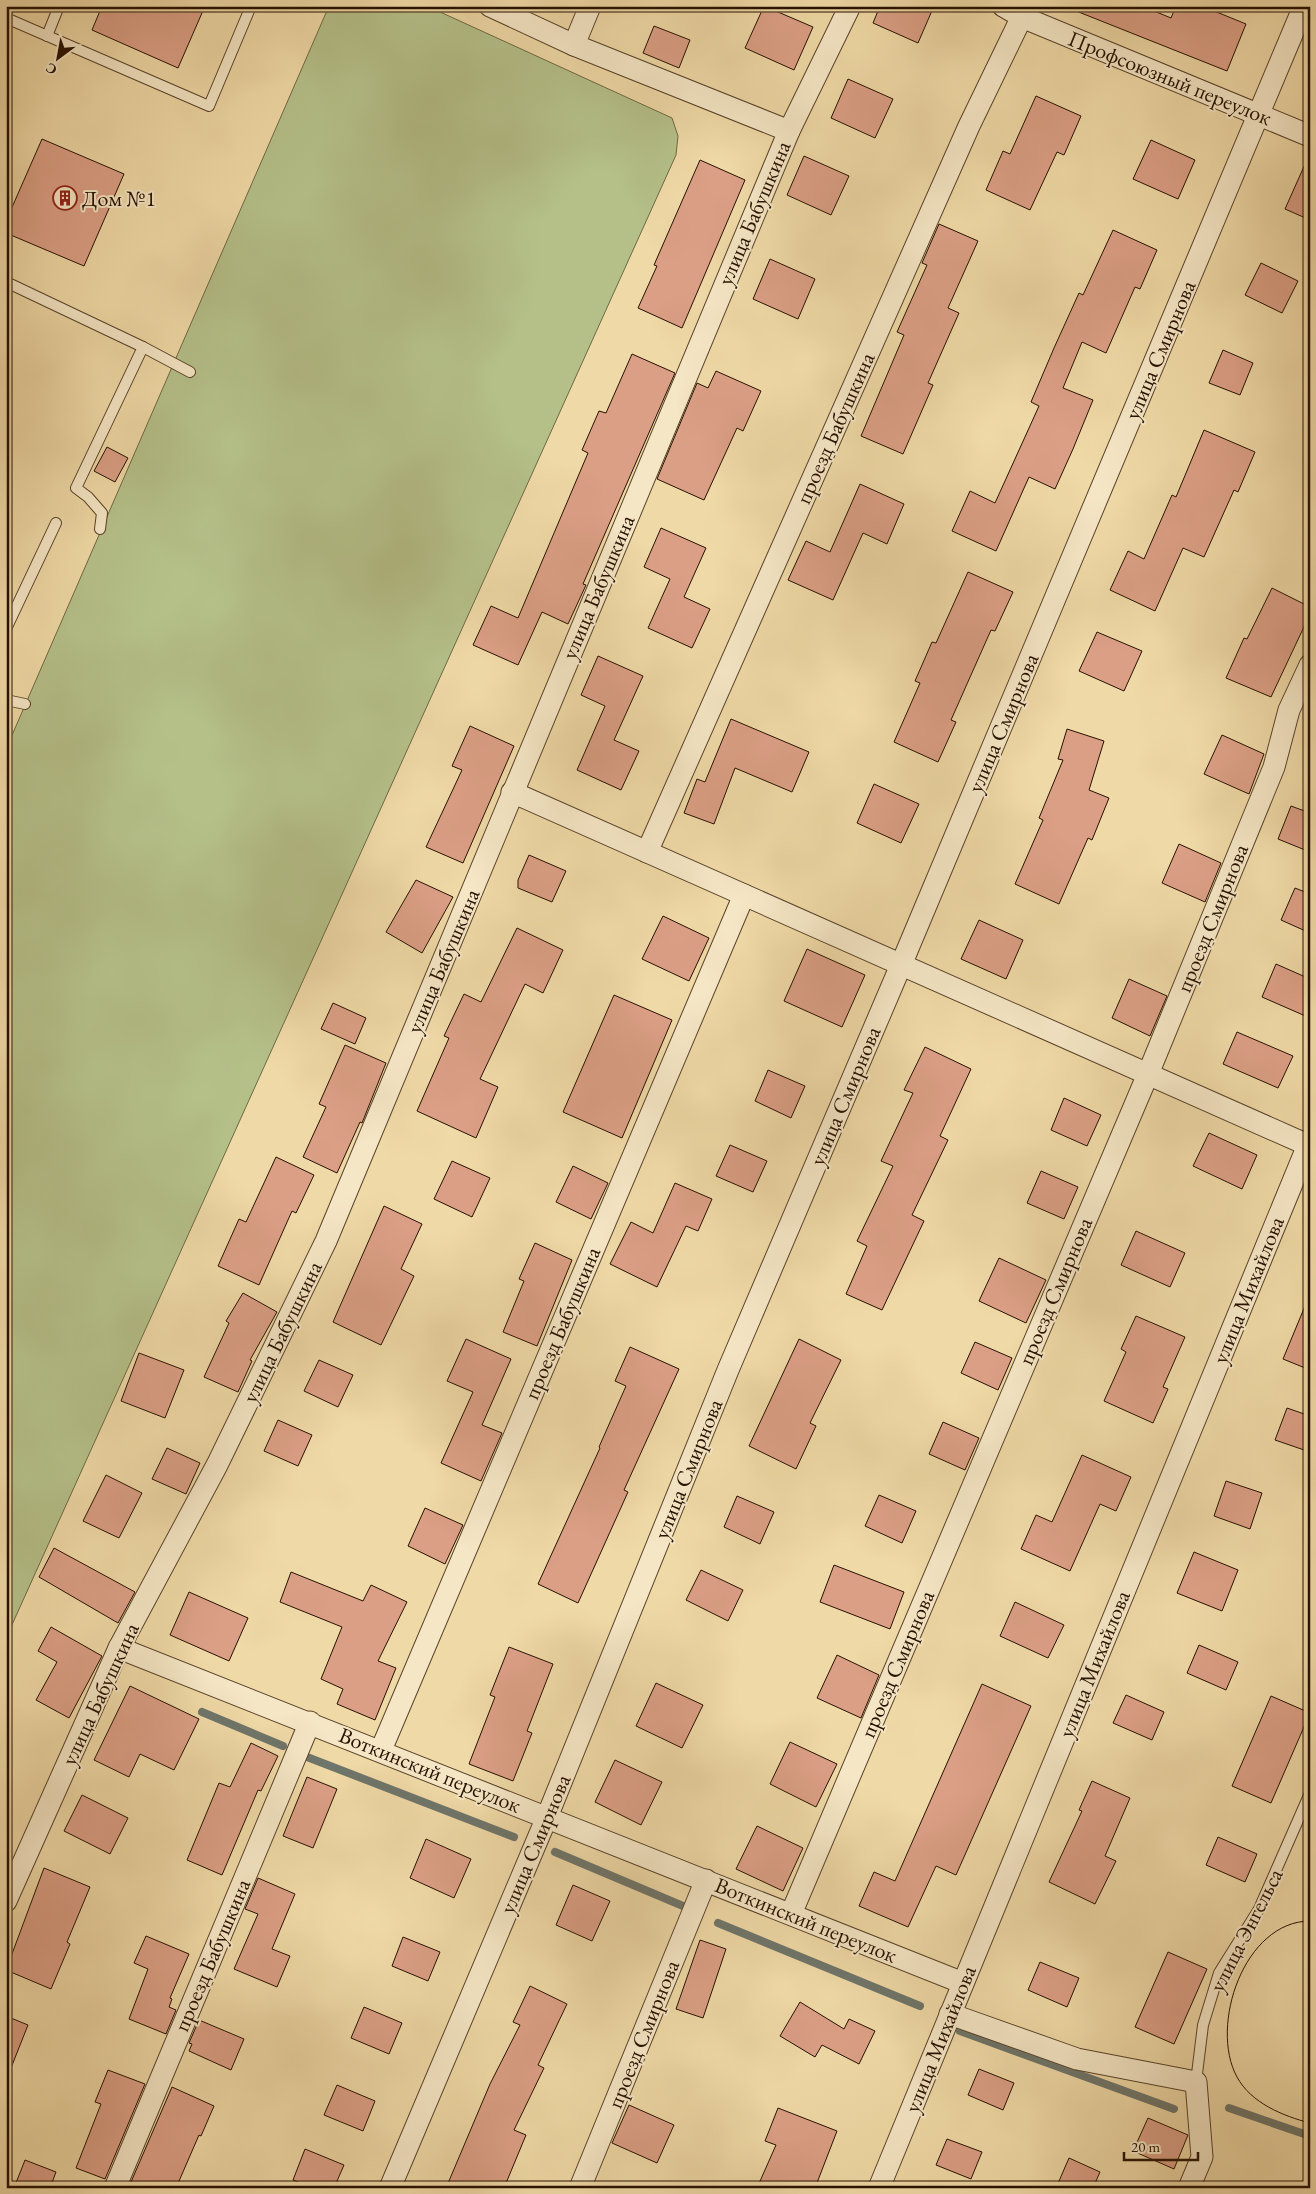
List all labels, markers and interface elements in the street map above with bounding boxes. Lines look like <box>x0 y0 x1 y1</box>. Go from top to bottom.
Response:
street label: Профсоюзный переулок <box>1064 24 1276 132</box>
north arrow <box>32 32 82 82</box>
text: С <box>42 59 60 79</box>
street label: улица Бабушкина <box>711 136 798 290</box>
place label: Дом №1 <box>82 184 156 213</box>
building icon: Дом №1 <box>52 185 78 211</box>
street label: улица Смирнова <box>1118 276 1202 424</box>
street label: проезд Бабушкина <box>789 347 881 508</box>
street label: улица Бабушкина <box>555 510 642 664</box>
street label: улица Смирнова <box>961 649 1045 797</box>
street label: проезд Смирнова <box>1169 839 1255 996</box>
street label: улица Бабушкина <box>400 884 487 1038</box>
street label: улица Смирнова <box>803 1022 887 1170</box>
street label: улица Михайлова <box>1205 1212 1291 1368</box>
street label: проезд Смирнова <box>1011 1213 1099 1369</box>
street label: проезд Бабушкина <box>517 1242 607 1404</box>
street label: улица Бабушкина <box>235 1256 329 1408</box>
street label: улица Смирнова <box>647 1394 729 1543</box>
street label: проезд Смирнова <box>853 1586 941 1742</box>
street label: улица Михайлова <box>1051 1586 1137 1742</box>
street label: улица Бабушкина <box>54 1618 146 1770</box>
street label: Воткинский переулок <box>335 1720 526 1820</box>
street label: улица Смирнова <box>493 1770 577 1918</box>
street label: улица Энгельса <box>1202 1863 1290 1997</box>
street label: Воткинский переулок <box>711 1870 902 1970</box>
street label: проезд Бабушкина <box>167 1874 257 2036</box>
street label: проезд Смирнова <box>600 1955 686 2112</box>
street label: улица Михайлова <box>897 1961 983 2117</box>
scale bar <box>1124 2129 1197 2161</box>
text: 20 m <box>1131 2137 1160 2156</box>

